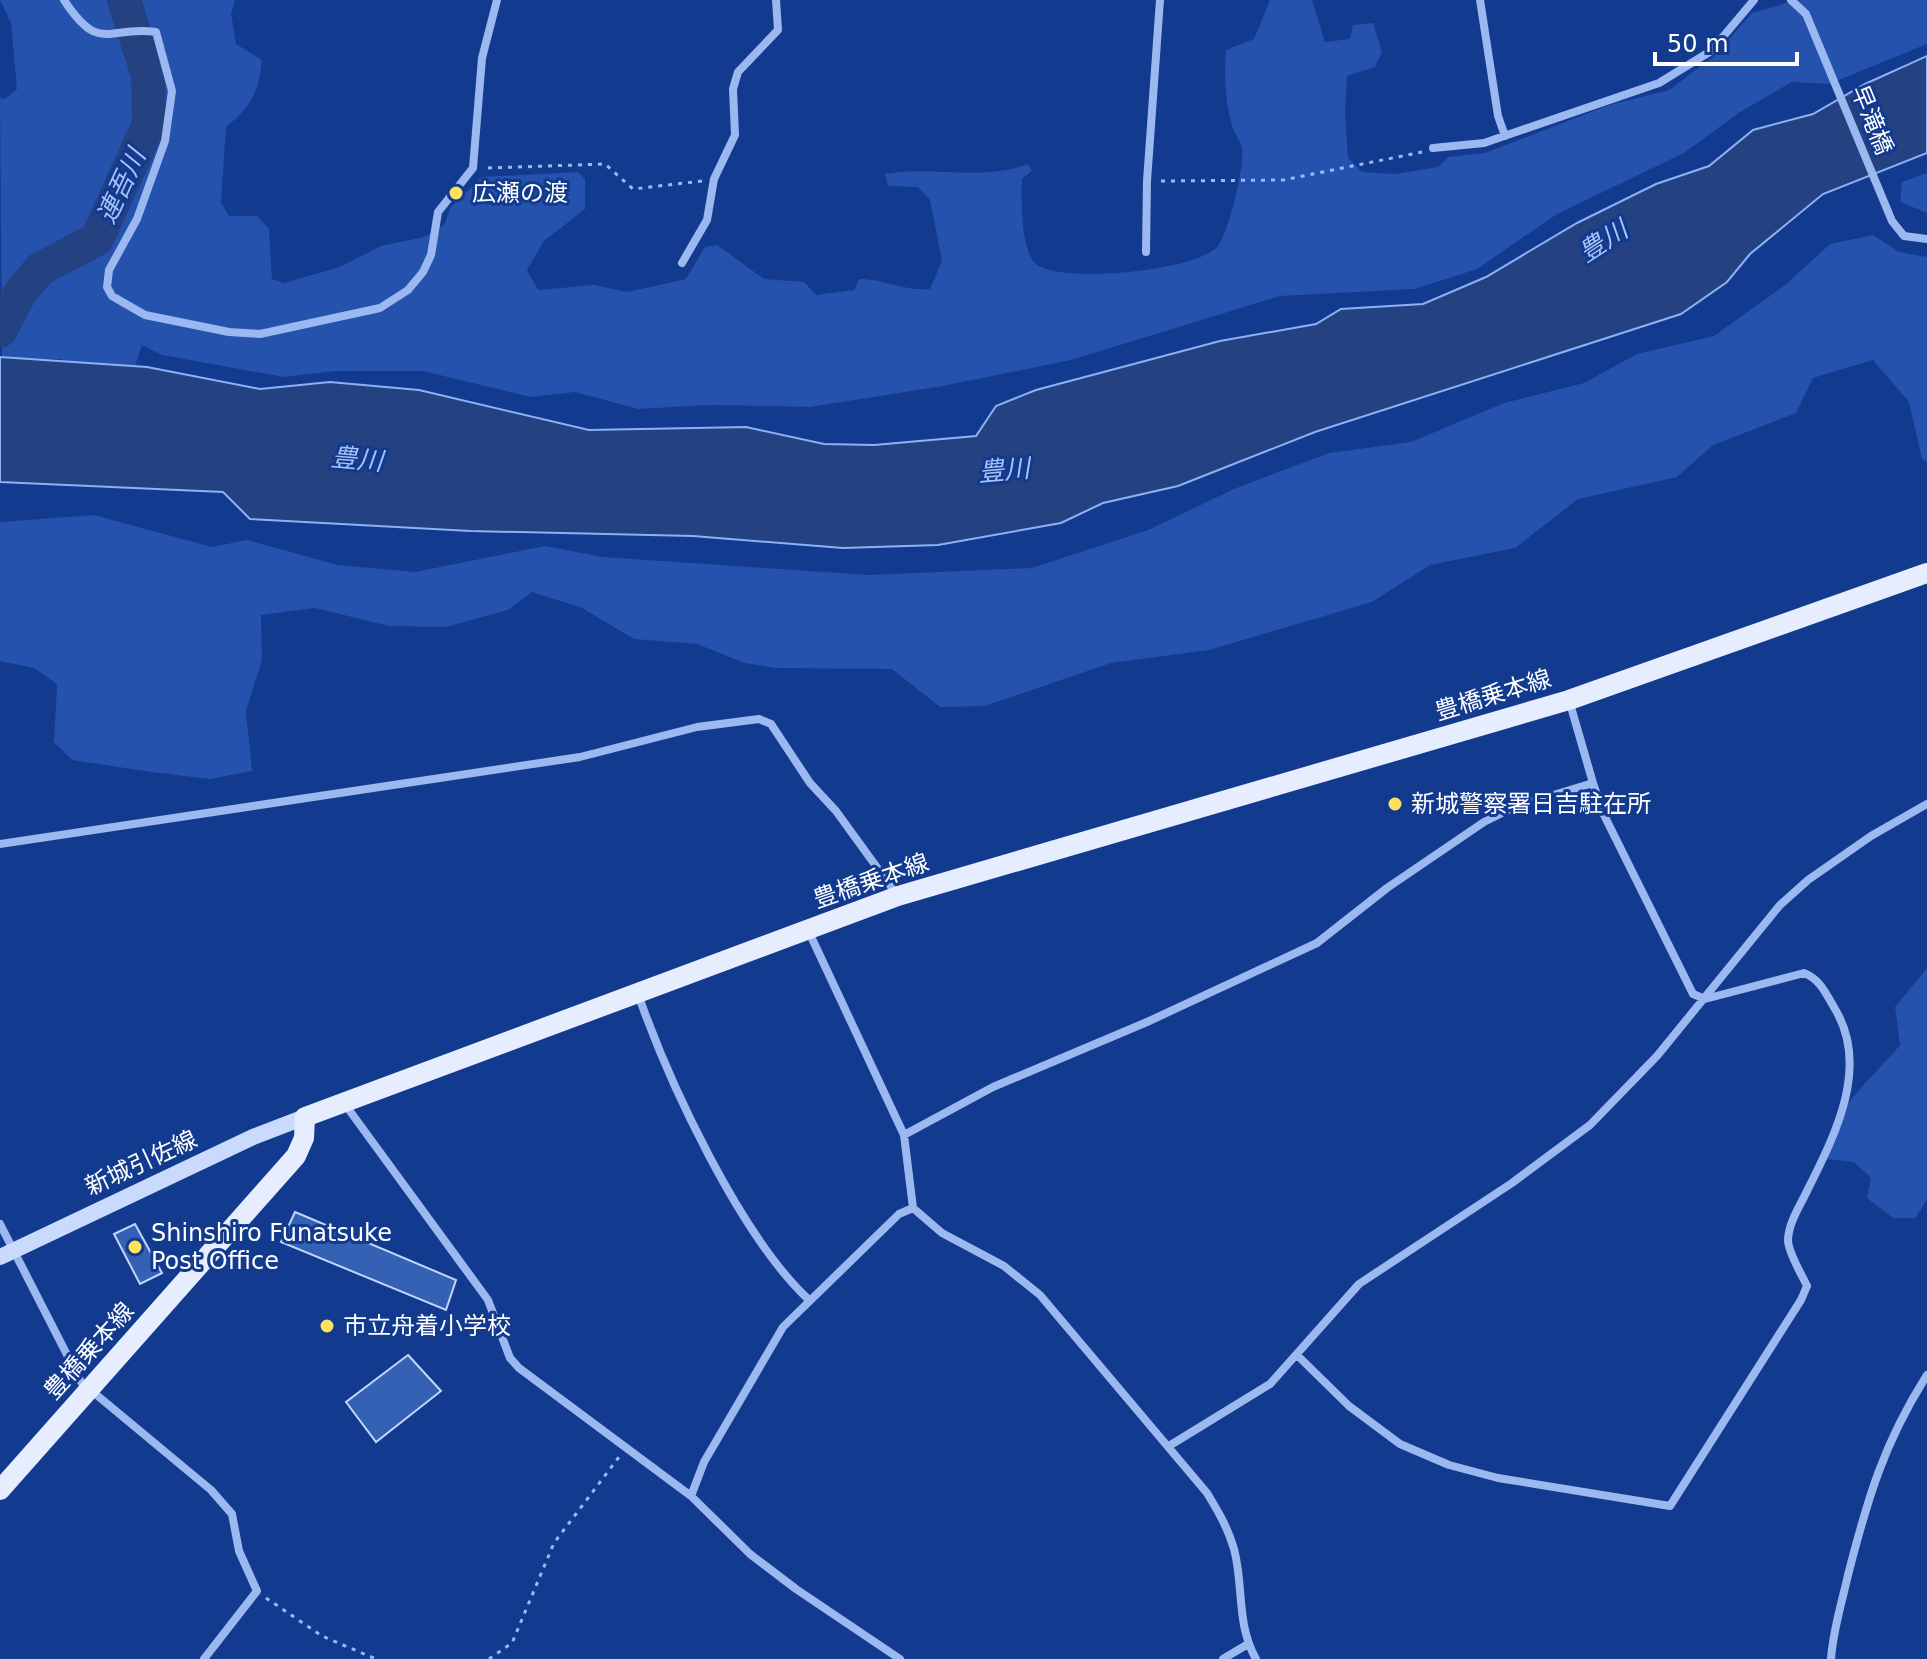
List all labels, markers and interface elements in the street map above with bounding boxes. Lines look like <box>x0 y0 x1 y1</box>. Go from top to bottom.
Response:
scale bar <box>1655 16 1797 66</box>
text: 50 m <box>1667 30 1729 58</box>
street label: 早滝橋 <box>1846 81 1898 159</box>
water label: 連吾川 <box>91 142 152 228</box>
place label: 広瀬の渡 <box>472 179 568 207</box>
marker: 広瀬の渡 <box>447 184 465 202</box>
water label: 豊川 <box>1573 213 1635 268</box>
water label: 豊川 <box>330 442 387 476</box>
water label: 豊川 <box>977 453 1034 487</box>
street label: 豊橋乗本線 <box>1432 664 1554 726</box>
place label: 新城警察署日吉駐在所 <box>1411 790 1651 818</box>
marker: 新城警察署日吉駐在所 <box>1386 795 1404 813</box>
street label: 豊橋乗本線 <box>810 848 932 914</box>
street label: 新城引佐線 <box>81 1125 201 1201</box>
place label: Shinshiro Funatsuke Post Office <box>151 1219 392 1275</box>
marker: Shinshiro Funatsuke Post Office <box>126 1238 144 1256</box>
street label: 豊橋乗本線 <box>38 1297 140 1405</box>
place label: 市立舟着小学校 <box>343 1312 511 1340</box>
marker: 市立舟着小学校 <box>318 1317 336 1335</box>

